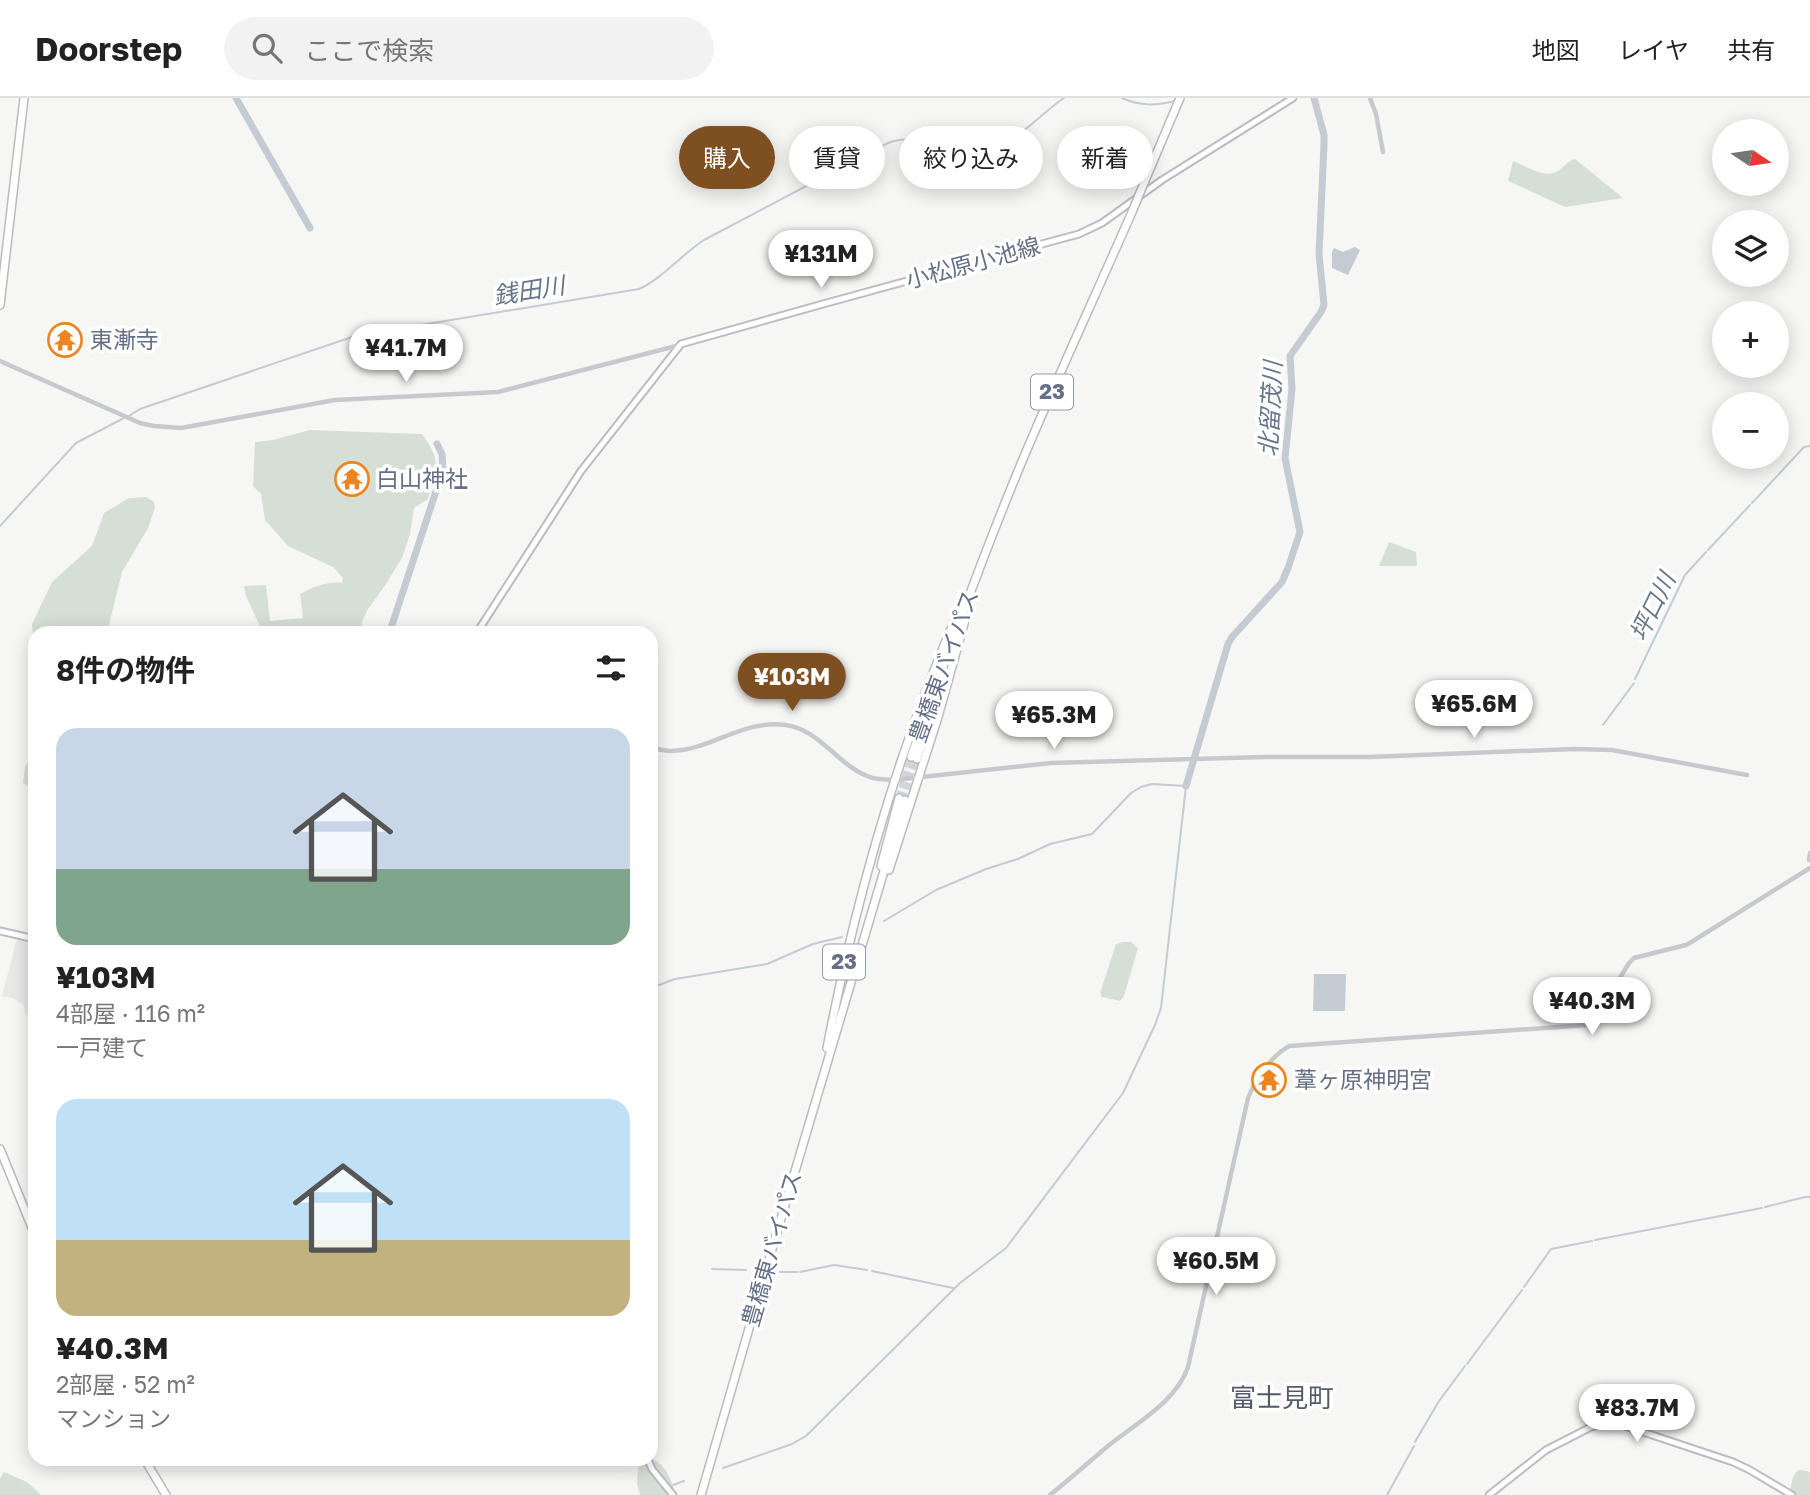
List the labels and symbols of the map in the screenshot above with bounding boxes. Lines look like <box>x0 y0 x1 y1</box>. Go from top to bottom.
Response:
north arrow <box>1712 119 1788 196</box>
pin: ¥131M <box>772 230 870 290</box>
street label: 小松原小池線 <box>902 231 1043 293</box>
water label: 銭田川 <box>491 269 570 309</box>
temple icon: 東漸寺 <box>46 321 84 359</box>
pin: ¥41.7M <box>349 324 463 384</box>
place label: 東漸寺 <box>90 325 159 353</box>
water label: 北留茂川 <box>1253 357 1287 458</box>
road number: 23 <box>1031 374 1073 410</box>
temple icon: 白山神社 <box>333 460 371 498</box>
place label: 白山神社 <box>376 464 468 492</box>
water label: 坪口川 <box>1623 565 1682 645</box>
street label: 豊橋東バイパス <box>902 585 984 746</box>
pin: ¥103M <box>743 654 841 713</box>
pin: ¥65.6M <box>1417 680 1531 740</box>
pin: ¥65.3M <box>997 692 1111 751</box>
road number: 23 <box>823 944 865 980</box>
pin: ¥40.3M <box>1535 978 1649 1037</box>
temple icon: 葦ヶ原神明宮 <box>1250 1061 1288 1099</box>
place label: 葦ヶ原神明宮 <box>1294 1065 1432 1093</box>
street label: 豊橋東バイパス <box>735 1168 807 1330</box>
pin: ¥60.5M <box>1159 1238 1273 1297</box>
district label: 富士見町 <box>1230 1382 1334 1413</box>
pin: ¥83.7M <box>1580 1384 1694 1444</box>

